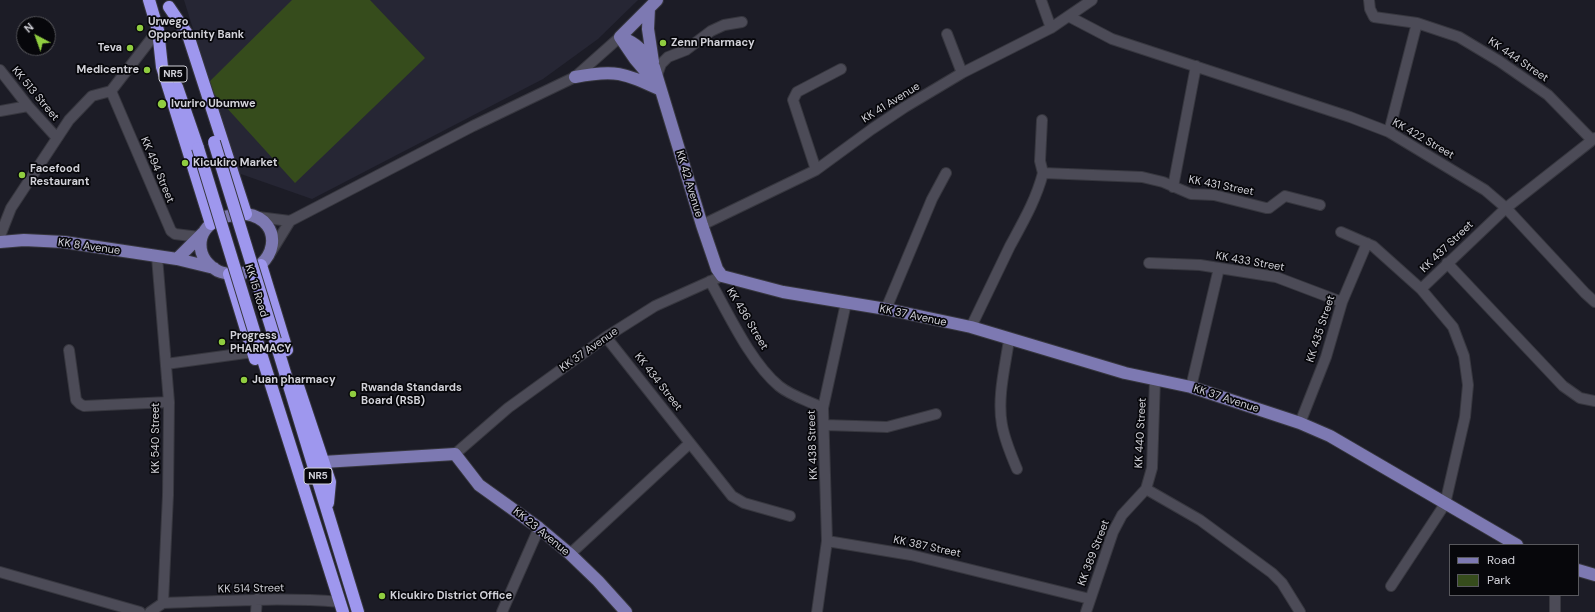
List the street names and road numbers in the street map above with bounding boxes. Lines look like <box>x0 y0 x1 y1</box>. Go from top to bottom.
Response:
street label: KK 444 Street <box>1485 35 1551 85</box>
street label: KK 513 Street <box>9 64 61 124</box>
road number: NR5 <box>159 66 187 82</box>
street label: KK 41 Avenue <box>859 80 923 126</box>
street label: KK 422 Street <box>1390 116 1456 162</box>
street label: KK 494 Street <box>137 135 177 205</box>
street label: KK 42 Avenue <box>673 149 705 219</box>
street label: KK 431 Street <box>1187 173 1255 199</box>
street label: KK 437 Street <box>1418 218 1476 276</box>
street label: KK 8 Avenue <box>57 236 121 258</box>
street label: KK 433 Street <box>1215 249 1285 275</box>
street label: KK 15 Road <box>242 263 270 319</box>
street label: KK 436 Street <box>723 286 771 352</box>
street label: KK 435 Street <box>1304 294 1338 364</box>
street label: KK 37 Avenue <box>878 302 948 330</box>
street label: KK 37 Avenue <box>557 325 621 375</box>
street label: KK 434 Street <box>631 350 685 414</box>
street label: KK 37 Avenue <box>1191 382 1261 416</box>
street label: KK 440 Street <box>1133 397 1149 469</box>
street label: KK 540 Street <box>149 403 163 473</box>
street label: KK 438 Street <box>805 410 821 480</box>
road number: NR5 <box>304 468 332 484</box>
street label: KK 23 Avenue <box>510 505 572 559</box>
street label: KK 389 Street <box>1075 518 1113 588</box>
street label: KK 387 Street <box>892 533 962 561</box>
street label: KK 514 Street <box>218 582 284 596</box>

